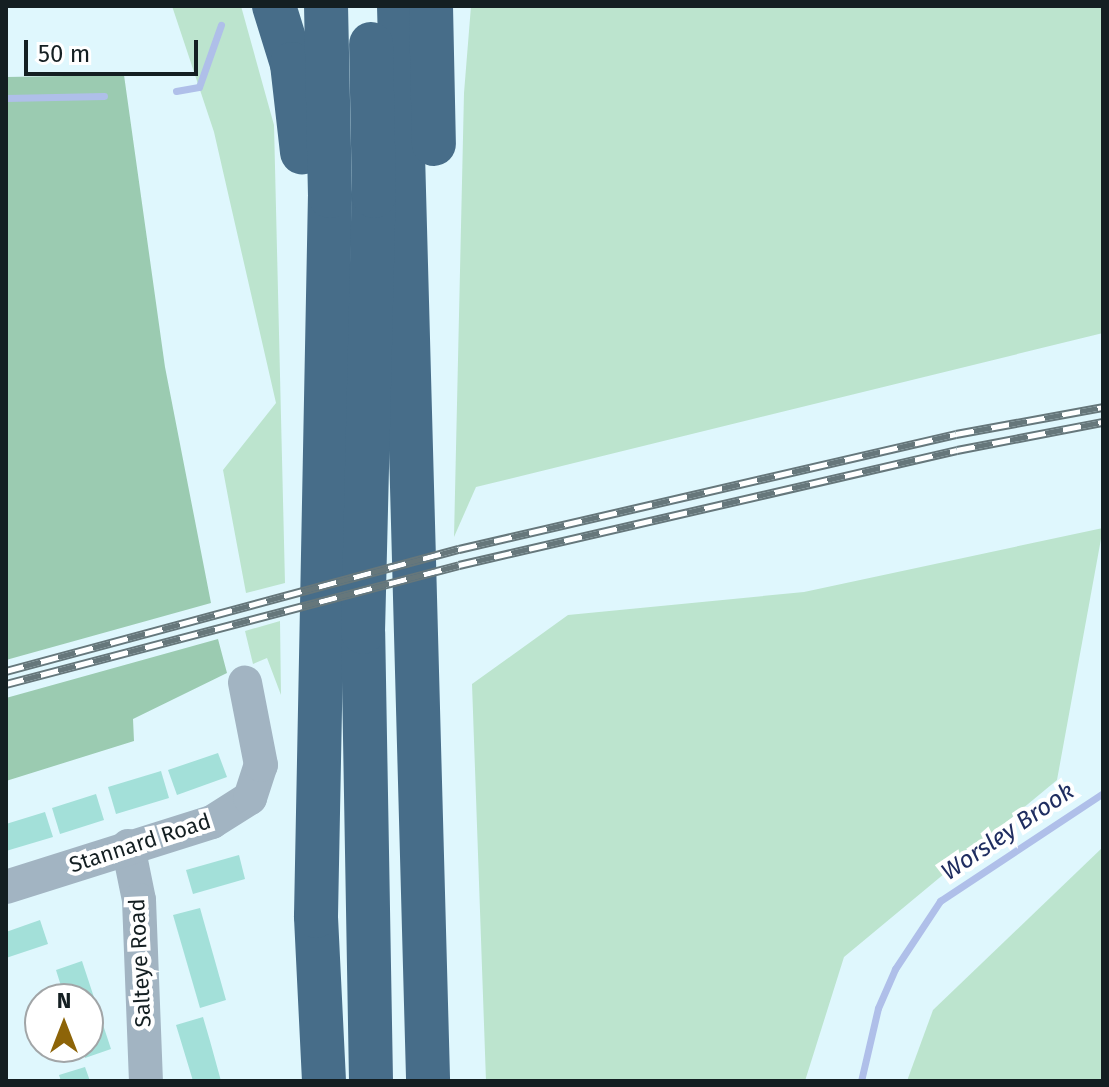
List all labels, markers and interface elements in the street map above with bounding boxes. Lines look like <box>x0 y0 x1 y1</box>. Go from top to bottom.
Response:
scale bar <box>28 24 202 74</box>
text: 50 m <box>38 40 90 68</box>
water label: Worsley Brook <box>936 777 1080 887</box>
street label: Stannard Road <box>66 808 214 878</box>
street label: Salteye Road <box>123 898 157 1028</box>
north arrow <box>24 983 104 1063</box>
text: N <box>57 987 71 1014</box>

